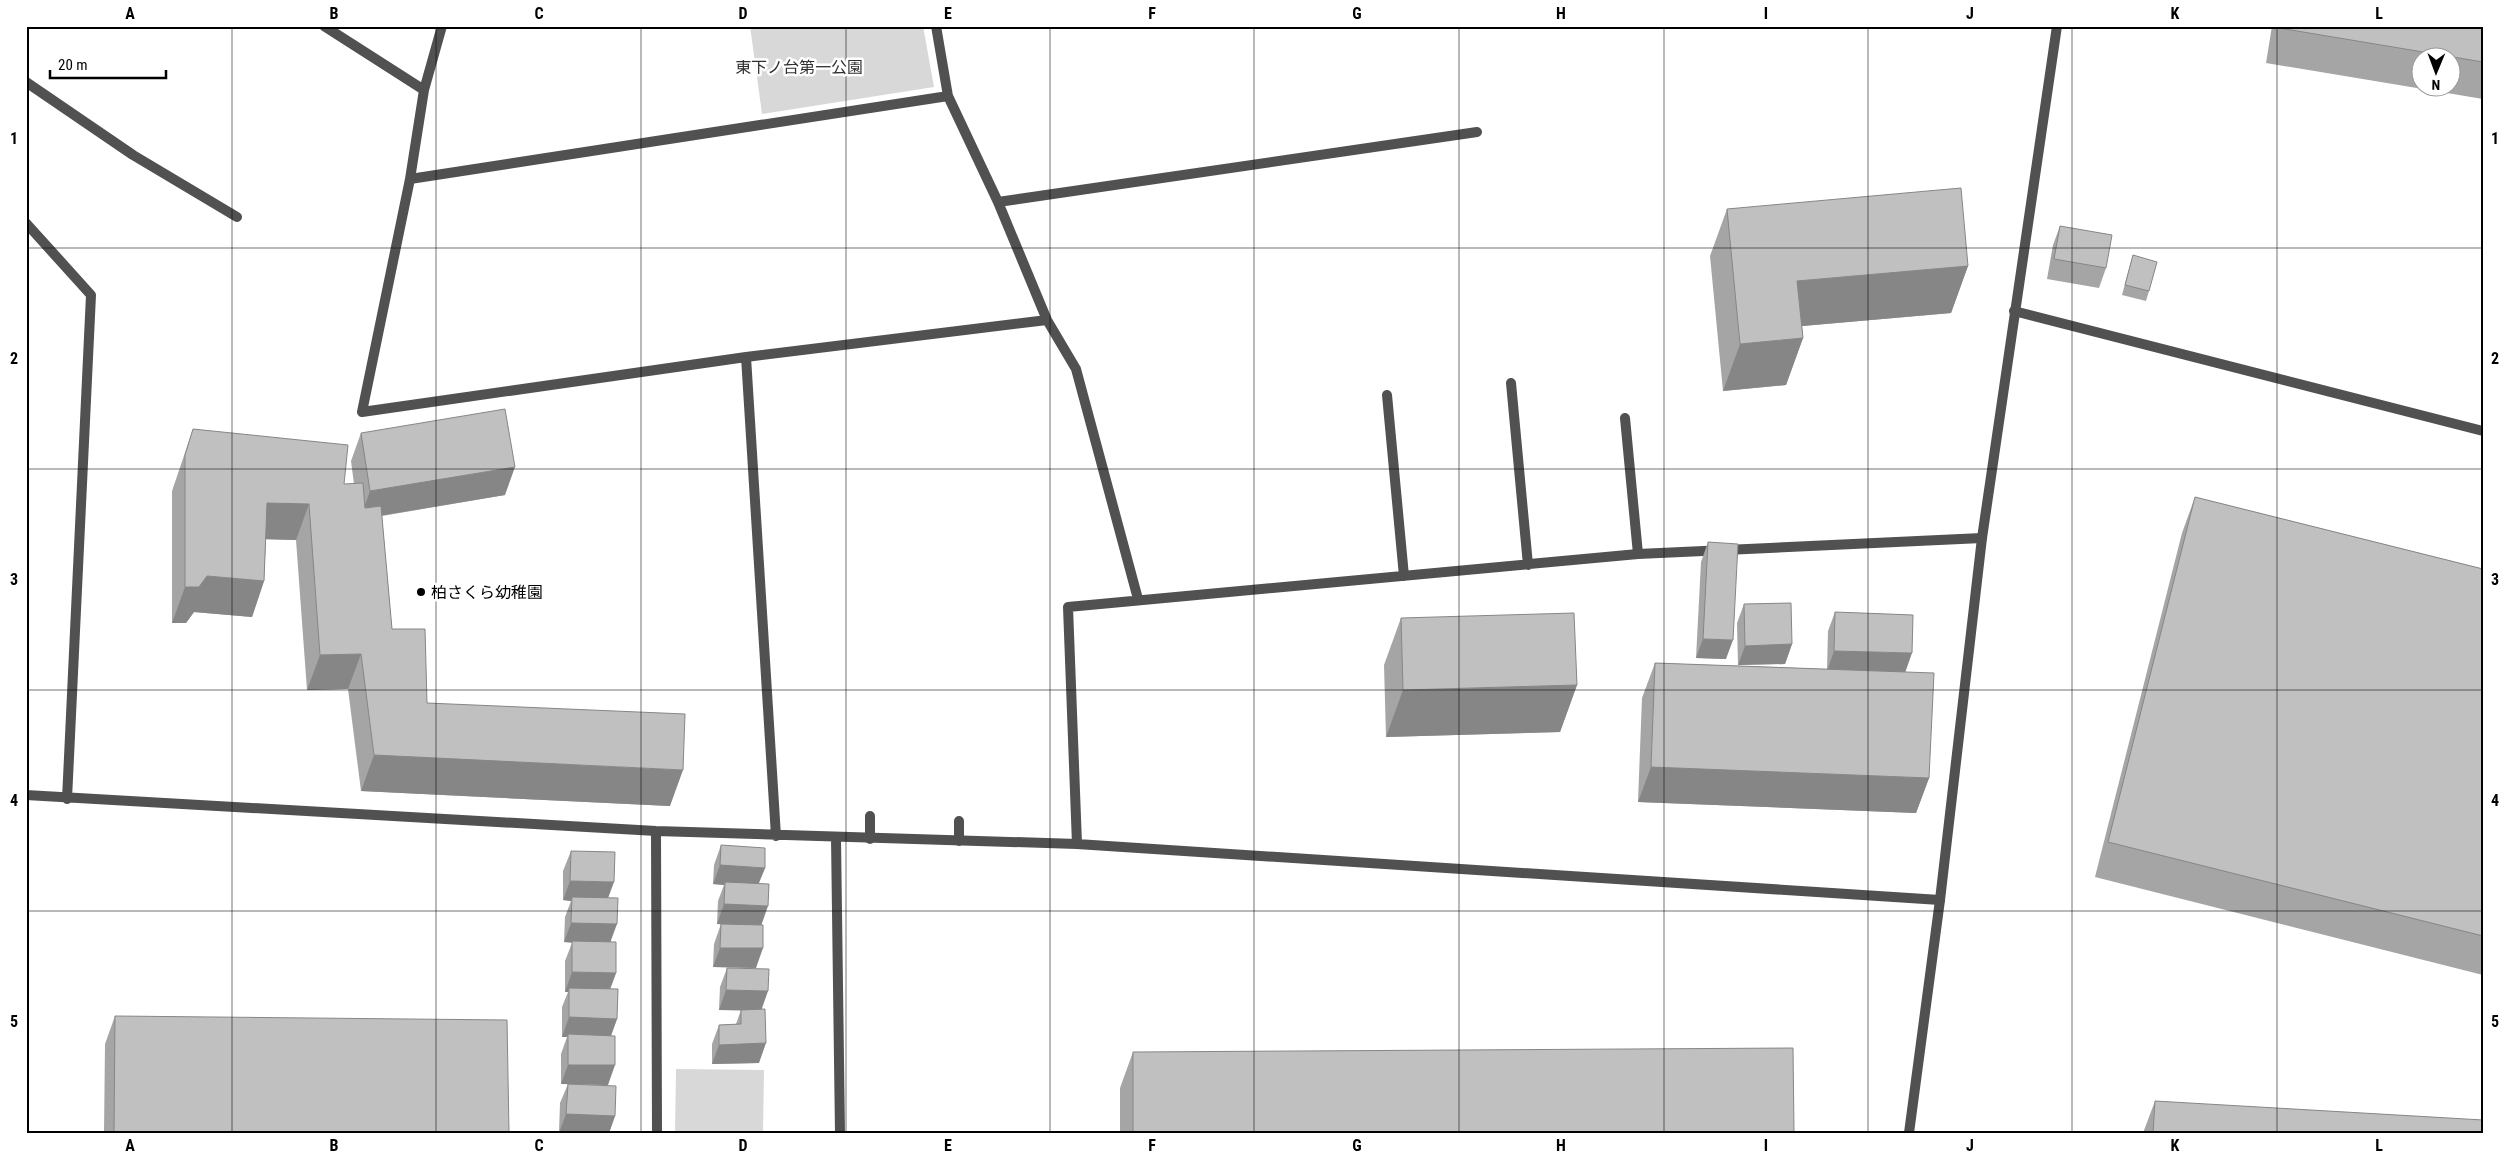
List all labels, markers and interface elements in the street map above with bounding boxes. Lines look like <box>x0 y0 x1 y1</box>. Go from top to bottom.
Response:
text: A <box>125 4 135 23</box>
text: B <box>330 4 339 23</box>
text: C <box>534 4 544 23</box>
text: D <box>738 4 748 23</box>
text: E <box>944 4 952 23</box>
text: F <box>1148 4 1156 23</box>
text: G <box>1352 4 1362 23</box>
text: H <box>1556 4 1566 23</box>
text: I <box>1764 4 1768 23</box>
text: J <box>1966 4 1974 23</box>
text: K <box>2171 4 2180 23</box>
text: L <box>2375 4 2383 23</box>
scale bar <box>50 48 166 80</box>
north arrow <box>2412 48 2462 98</box>
text: 20 m <box>58 56 88 74</box>
park label: 東下ノ台第一公園 <box>735 58 863 77</box>
text: N <box>2431 77 2440 93</box>
text: 1 <box>10 129 18 148</box>
text: 1 <box>2491 129 2499 148</box>
text: 2 <box>10 349 18 368</box>
text: 2 <box>2491 349 2499 368</box>
text: 3 <box>10 570 18 589</box>
text: 3 <box>2491 570 2499 589</box>
place label: 柏さくら幼稚園 <box>431 583 543 602</box>
marker: 柏さくら幼稚園 <box>415 586 427 598</box>
text: 4 <box>10 791 18 810</box>
text: 4 <box>2491 791 2499 810</box>
text: 5 <box>10 1012 18 1031</box>
text: 5 <box>2491 1012 2499 1031</box>
text: A <box>125 1136 135 1155</box>
text: B <box>330 1136 339 1155</box>
text: C <box>534 1136 544 1155</box>
text: D <box>738 1136 748 1155</box>
text: E <box>944 1136 952 1155</box>
text: F <box>1148 1136 1156 1155</box>
text: G <box>1352 1136 1362 1155</box>
text: H <box>1556 1136 1566 1155</box>
text: I <box>1764 1136 1768 1155</box>
text: J <box>1966 1136 1974 1155</box>
text: K <box>2171 1136 2180 1155</box>
text: L <box>2375 1136 2383 1155</box>

